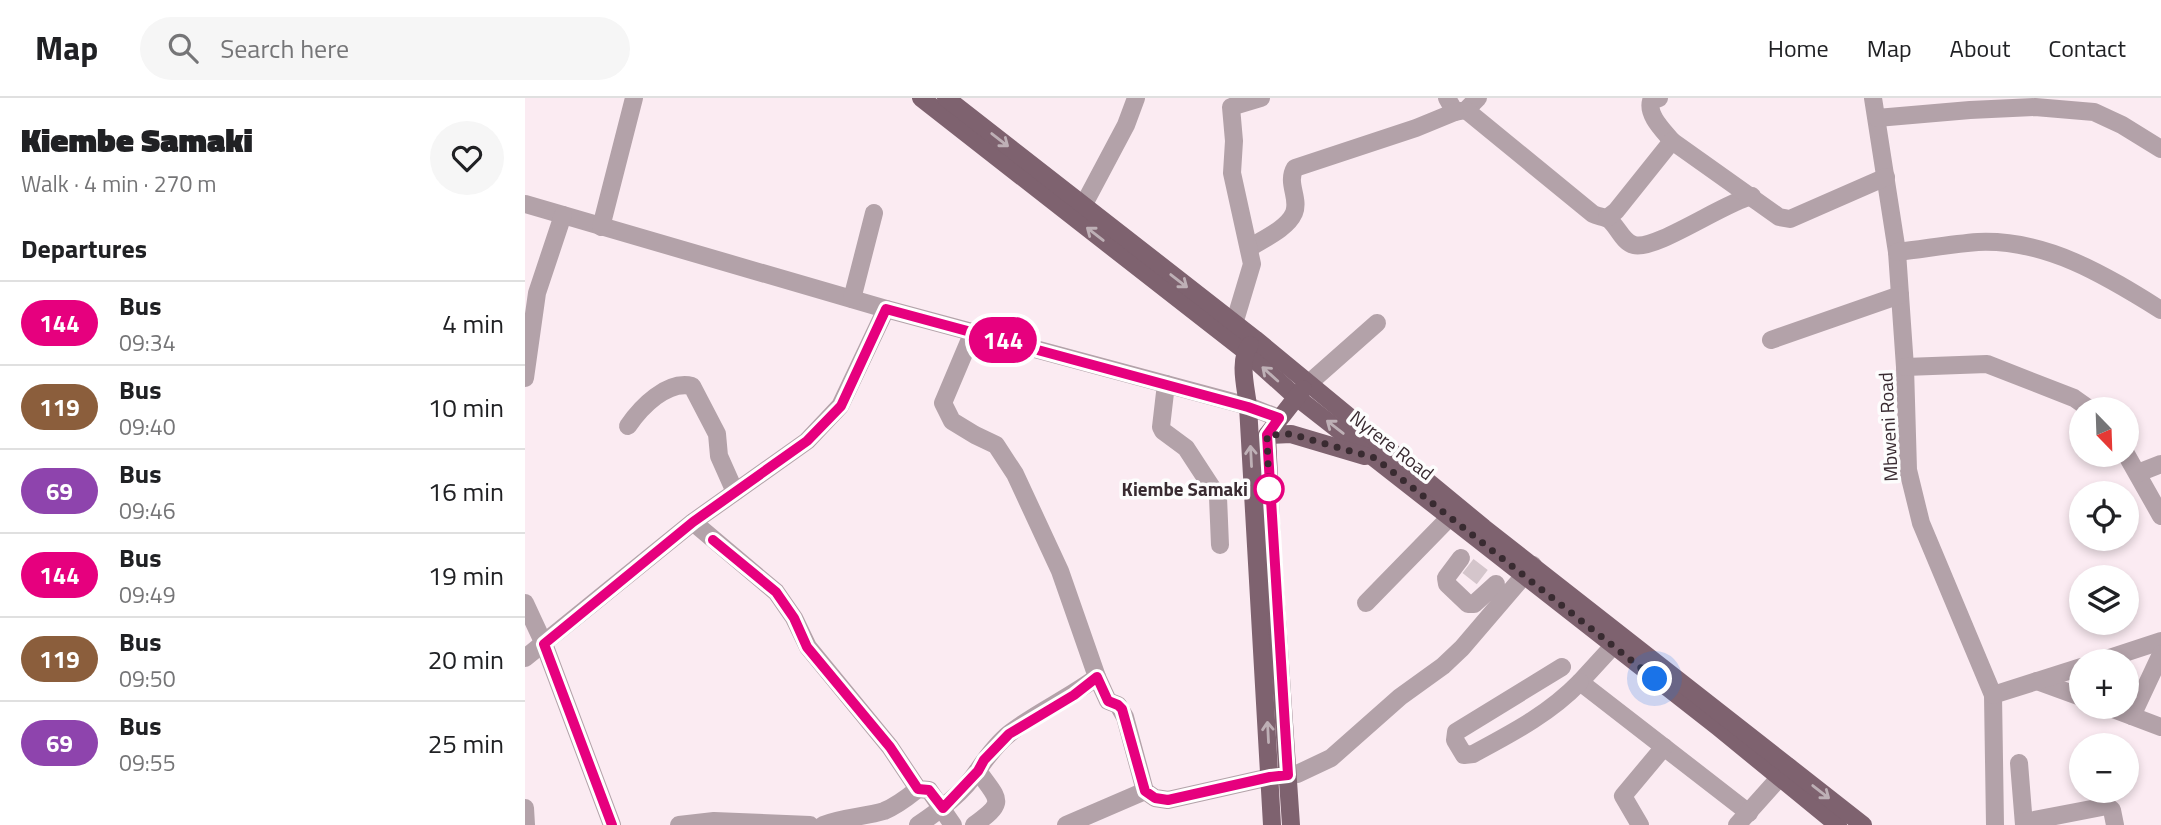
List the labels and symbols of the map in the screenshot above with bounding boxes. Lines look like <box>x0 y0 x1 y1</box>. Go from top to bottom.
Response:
one-way arrow <box>990 133 1009 148</box>
one-way arrow <box>1086 226 1104 241</box>
one-way arrow <box>1169 274 1187 289</box>
line badge: 144 <box>963 317 1043 363</box>
one-way arrow <box>1262 365 1279 382</box>
street label: Mbweni Road <box>1870 372 1905 482</box>
north arrow <box>2069 397 2139 467</box>
street label: Nyrere Road <box>1344 403 1440 487</box>
one-way arrow <box>1326 420 1345 435</box>
one-way arrow <box>1244 445 1257 468</box>
place label: Kiembe Samaki <box>1122 474 1248 503</box>
marker: Kiembe Samaki <box>1254 474 1284 504</box>
your location <box>1637 661 1672 696</box>
one-way arrow <box>1261 722 1274 744</box>
one-way arrow <box>1812 785 1830 800</box>

